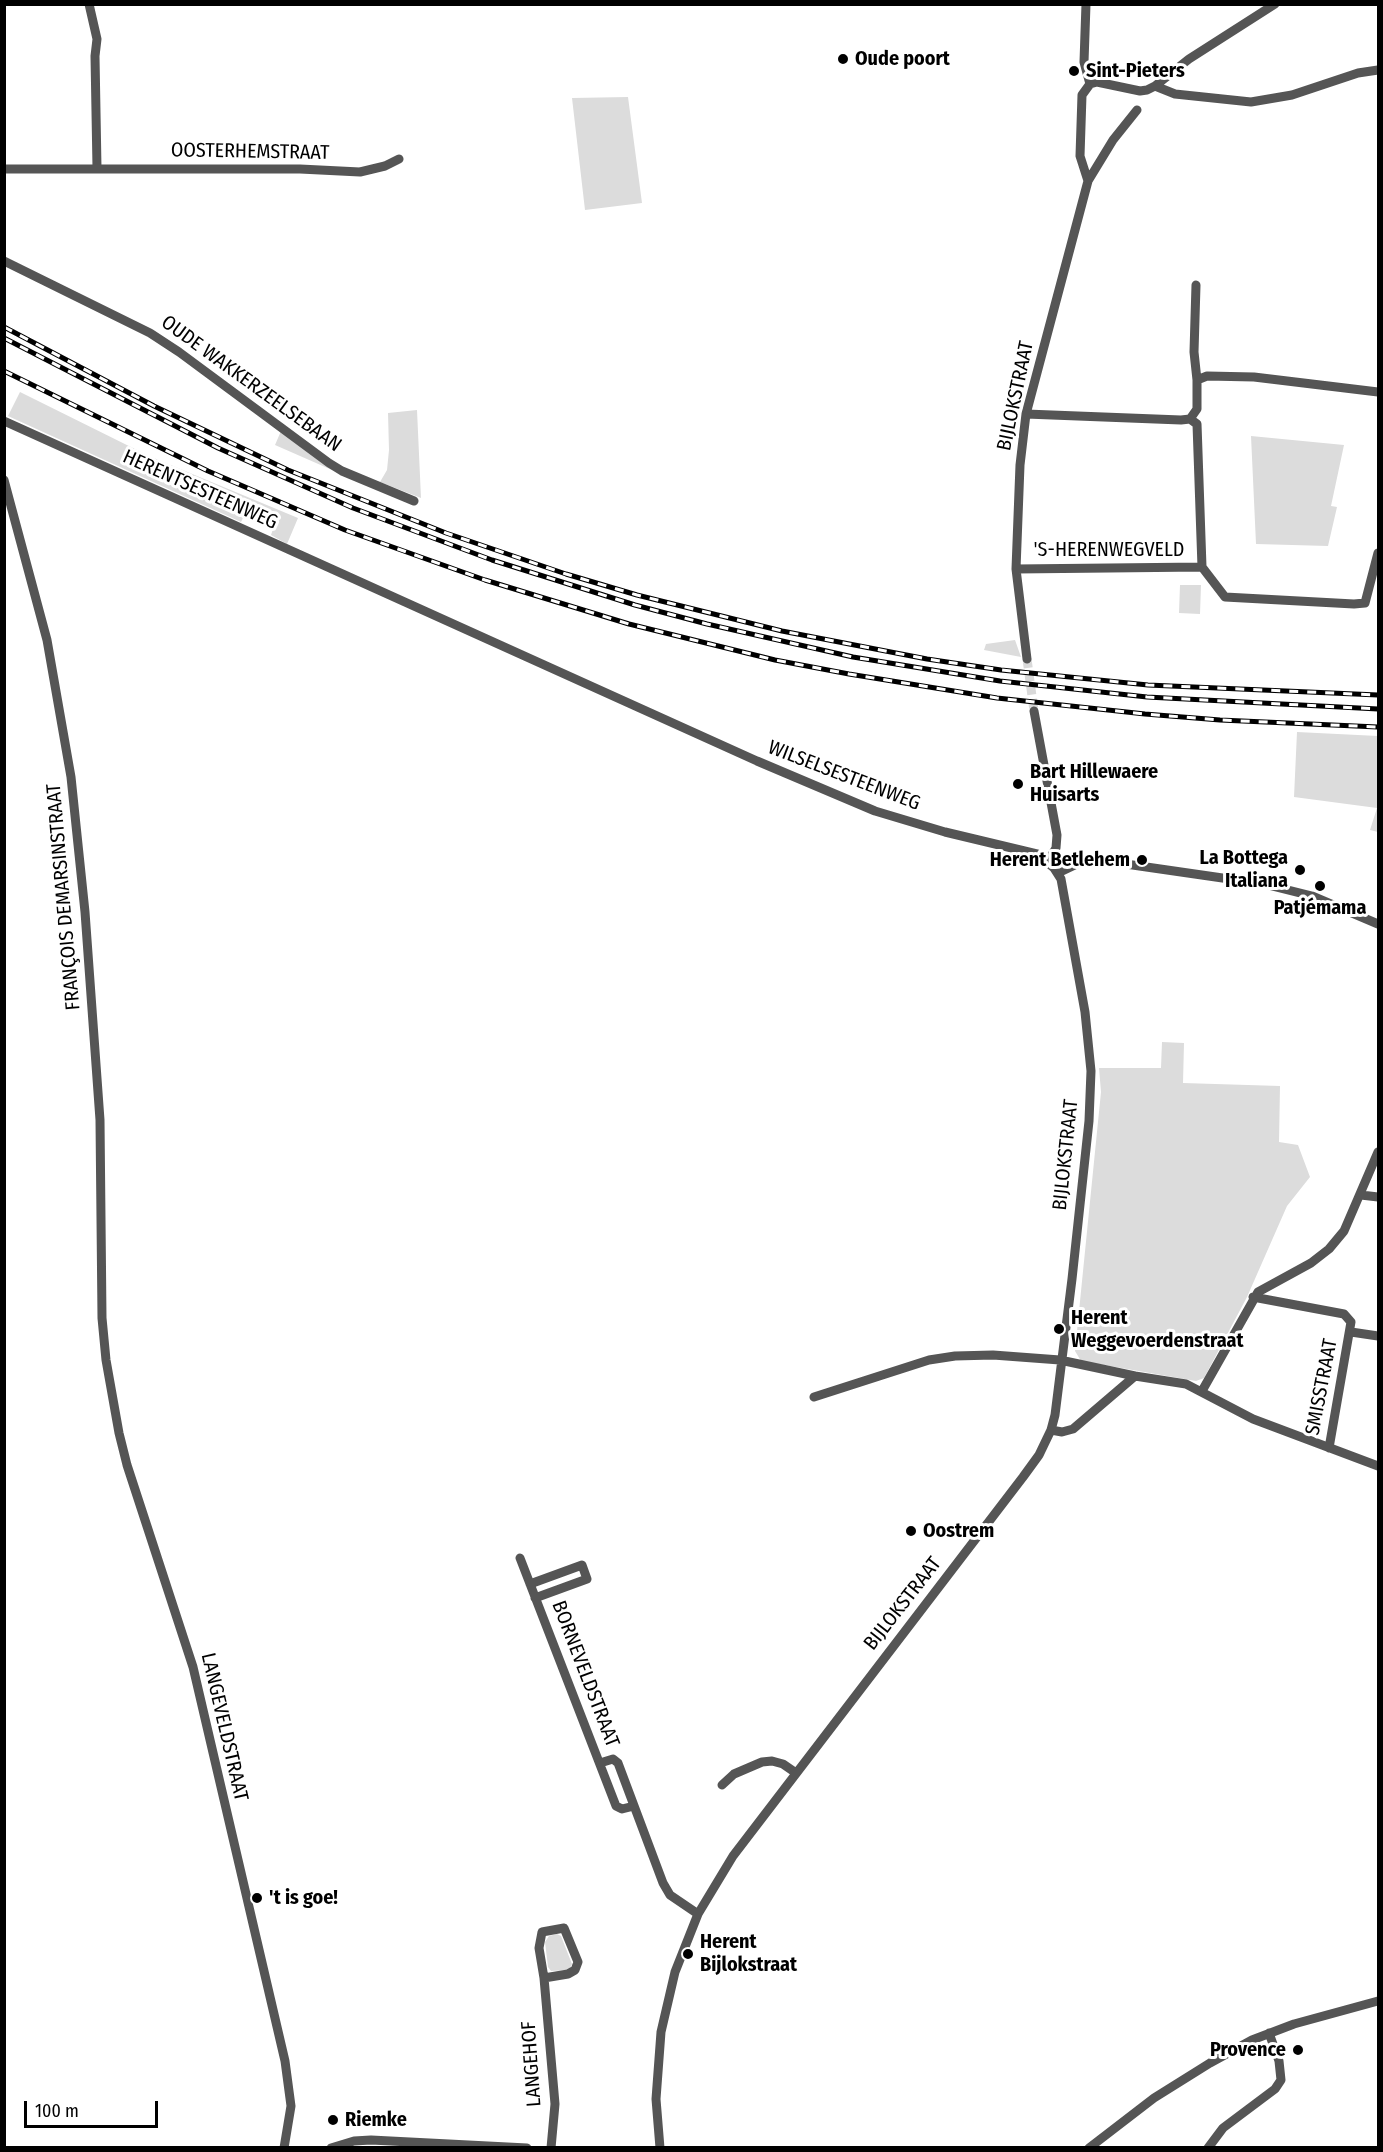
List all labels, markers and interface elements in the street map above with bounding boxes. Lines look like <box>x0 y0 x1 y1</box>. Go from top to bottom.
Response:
place label: Oude poort <box>855 47 950 71</box>
marker: Oude poort <box>836 52 850 66</box>
place label: Sint-Pieters <box>1086 59 1185 83</box>
marker: Sint-Pieters <box>1067 64 1081 78</box>
street label: OOSTERHEMSTRAAT <box>171 139 329 165</box>
street label: OUDE WAKKERZEELSEBAAN <box>156 311 346 457</box>
street label: BIJLOKSTRAAT <box>993 339 1039 453</box>
street label: HERENTSESTEENWEG <box>119 445 281 535</box>
street label: 'S-HERENWEGVELD <box>1034 538 1184 562</box>
street label: WILSELSESTEENWEG <box>765 736 923 816</box>
place label: Bart Hillewaere Huisarts <box>1030 760 1158 807</box>
marker: Bart Hillewaere Huisarts <box>1011 777 1025 791</box>
street label: FRANÇOIS DEMARSINSTRAAT <box>42 783 86 1011</box>
place label: La Bottega Italiana <box>1200 846 1288 893</box>
place label: Herent Betlehem <box>990 848 1130 872</box>
marker: Herent Betlehem <box>1135 853 1149 867</box>
marker: La Bottega Italiana <box>1293 863 1307 877</box>
marker: Patjémama <box>1313 879 1327 893</box>
place label: Patjémama <box>1274 896 1366 920</box>
street label: BIJLOKSTRAAT <box>1048 1098 1084 1212</box>
place label: Herent Weggevoerdenstraat <box>1071 1306 1243 1353</box>
marker: Herent Weggevoerdenstraat <box>1052 1322 1066 1336</box>
street label: SMISSTRAAT <box>1301 1337 1343 1437</box>
place label: Oostrem <box>923 1519 994 1543</box>
marker: Oostrem <box>904 1524 918 1538</box>
street label: BIJLOKSTRAAT <box>859 1553 947 1655</box>
street label: BORNEVELDSTRAAT <box>546 1597 624 1751</box>
street label: LANGEVELDSTRAAT <box>195 1651 253 1803</box>
place label: 't is goe! <box>269 1886 338 1910</box>
marker: 't is goe! <box>250 1891 264 1905</box>
place label: Herent Bijlokstraat <box>700 1930 797 1977</box>
marker: Herent Bijlokstraat <box>681 1947 695 1961</box>
street label: LANGEHOF <box>517 2020 547 2108</box>
place label: Provence <box>1210 2038 1286 2062</box>
marker: Provence <box>1291 2043 1305 2057</box>
scale bar <box>27 2089 160 2127</box>
text: 100 m <box>35 2100 79 2122</box>
place label: Riemke <box>345 2108 407 2132</box>
marker: Riemke <box>326 2113 340 2127</box>

